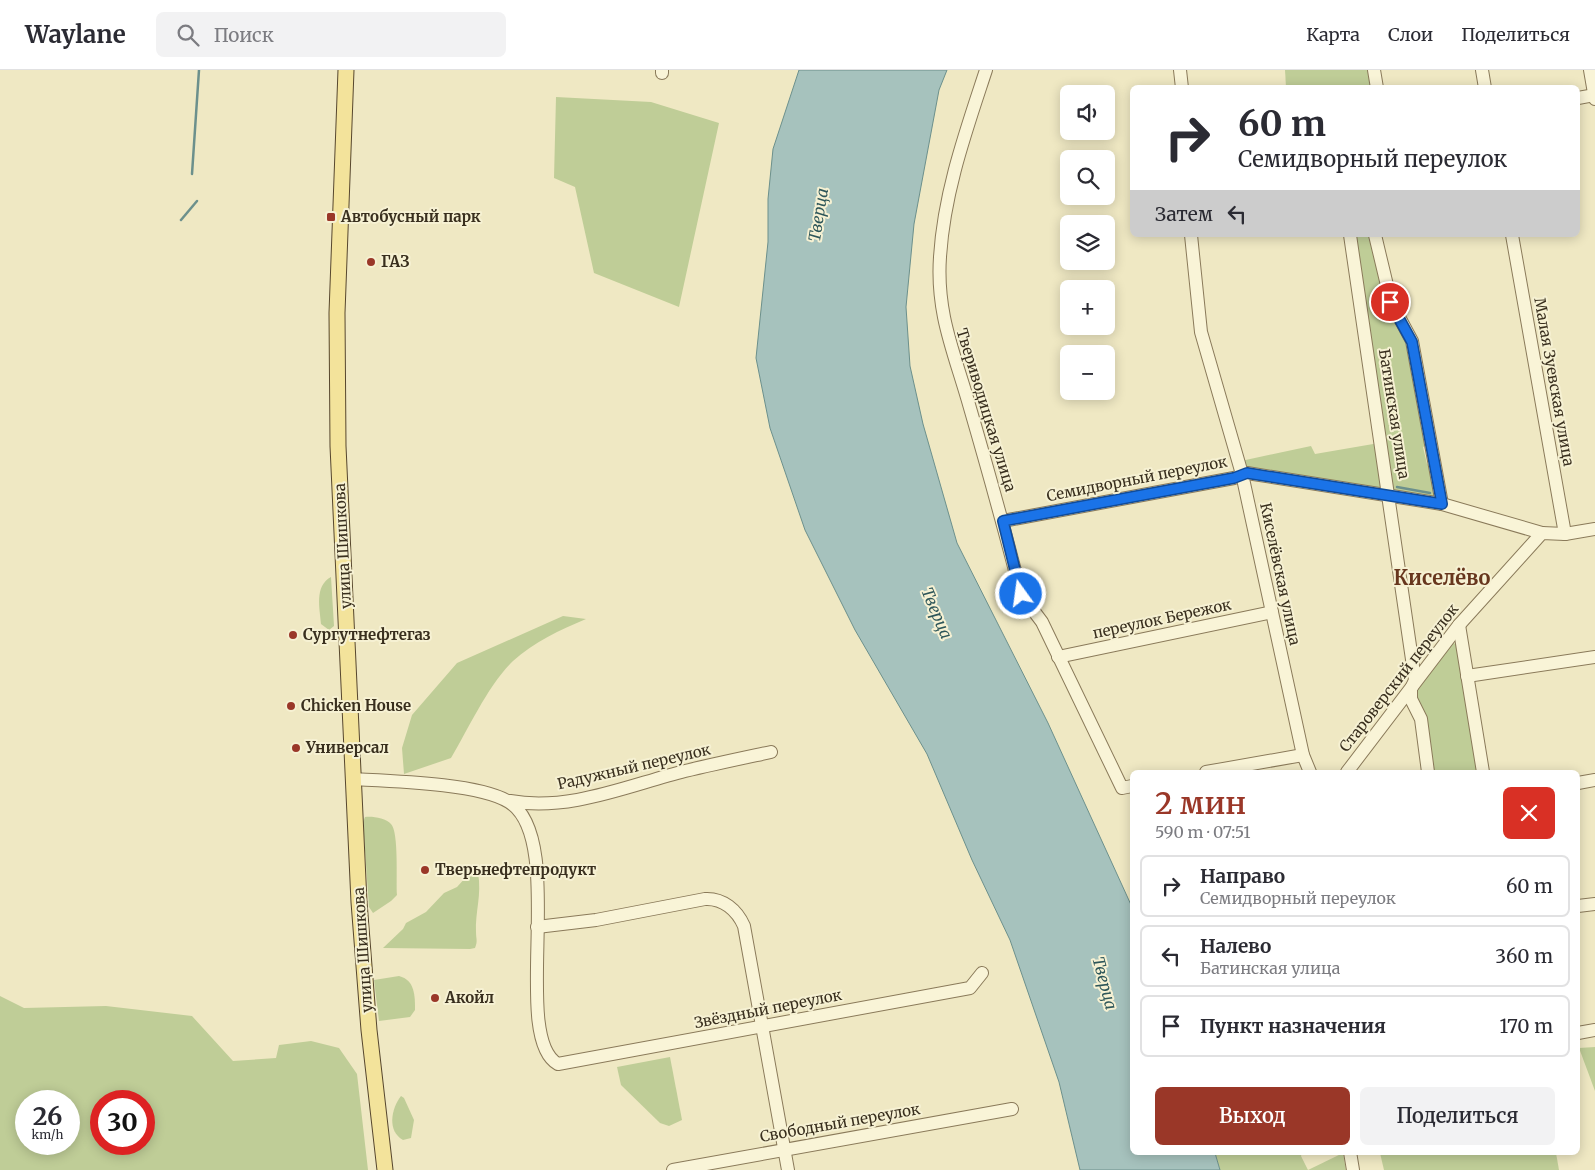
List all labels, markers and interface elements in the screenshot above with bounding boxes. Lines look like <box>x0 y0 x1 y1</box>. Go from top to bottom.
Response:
search box <box>156 12 506 57</box>
text: Waylane <box>25 19 126 50</box>
icon: search <box>174 21 202 49</box>
text: Поиск <box>214 23 274 47</box>
text: Карта <box>1306 23 1360 46</box>
text: Слои <box>1388 23 1433 46</box>
text: Поделиться <box>1461 23 1570 46</box>
map controls <box>1060 85 1115 400</box>
button: sound <box>1060 85 1115 140</box>
text: 60 m <box>1238 102 1326 146</box>
icon: right <box>1155 105 1220 170</box>
text: Семидворный переулок <box>1238 145 1507 173</box>
button: search <box>1060 150 1115 205</box>
water label: Тверца <box>804 187 832 243</box>
icon: left <box>1223 200 1251 228</box>
text: Затем <box>1155 202 1213 226</box>
place label: Автобусный парк <box>340 207 481 226</box>
marker: Автобусный парк <box>325 211 337 223</box>
button: layers <box>1060 215 1115 270</box>
place label: ГАЗ <box>381 252 409 271</box>
marker: ГАЗ <box>365 256 377 268</box>
button: + <box>1060 280 1115 335</box>
pin <box>1369 281 1411 323</box>
icon: arrive <box>1376 288 1404 316</box>
street label: Малая Зуевская улица <box>1530 296 1579 468</box>
street label: Твериводицкая улица <box>953 326 1020 494</box>
button: − <box>1060 345 1115 400</box>
street label: Батинская улица <box>1375 347 1414 480</box>
street label: Семидворный переулок <box>1045 452 1229 505</box>
street label: улица Шишкова <box>330 483 355 609</box>
street label: Киселёвская улица <box>1256 501 1305 647</box>
district label: Киселёво <box>1394 565 1490 590</box>
position arrow <box>994 567 1046 619</box>
water label: Тверца <box>917 584 957 642</box>
street label: переулок Бережок <box>1091 594 1233 642</box>
street label: Староверский переулок <box>1335 599 1463 756</box>
place label: Сургутнефтегаз <box>303 625 431 644</box>
marker: Сургутнефтегаз <box>287 629 299 641</box>
place label: Chicken House <box>301 696 411 715</box>
marker: Chicken House <box>285 700 297 712</box>
place label: Универсал <box>305 738 389 757</box>
street label: Радужный переулок <box>555 740 713 793</box>
marker: Универсал <box>290 742 302 754</box>
text: 2 мин <box>1155 784 1246 822</box>
button: close <box>1503 787 1555 839</box>
text: 590 m · 07:51 <box>1155 822 1251 842</box>
place label: Тверьнефтепродукт <box>435 860 596 879</box>
marker: Тверьнефтепродукт <box>419 864 431 876</box>
text: Направо <box>1200 864 1285 888</box>
icon: right <box>1157 872 1185 900</box>
text: 60 m <box>1506 874 1553 898</box>
street label: улица Шишкова <box>349 887 376 1013</box>
text: Семидворный переулок <box>1200 888 1396 908</box>
text: Налево <box>1200 934 1271 958</box>
icon: left <box>1157 942 1185 970</box>
text: 360 m <box>1495 944 1553 968</box>
water label: Тверца <box>1088 954 1122 1012</box>
text: Батинская улица <box>1200 958 1340 978</box>
street label: Звёздный переулок <box>693 985 844 1032</box>
place label: Акойл <box>444 988 494 1007</box>
marker: Акойл <box>429 992 441 1004</box>
icon: arrive <box>1157 1012 1185 1040</box>
text: Пункт назначения <box>1200 1014 1386 1038</box>
text: 170 m <box>1500 1014 1553 1038</box>
button: Выход <box>1155 1087 1350 1145</box>
button: Поделиться <box>1360 1087 1555 1145</box>
speed limit sign: 30 <box>90 1090 155 1155</box>
street label: Свободный переулок <box>758 1099 922 1146</box>
text: 26 <box>33 1100 62 1132</box>
text: km/h <box>32 1127 63 1142</box>

